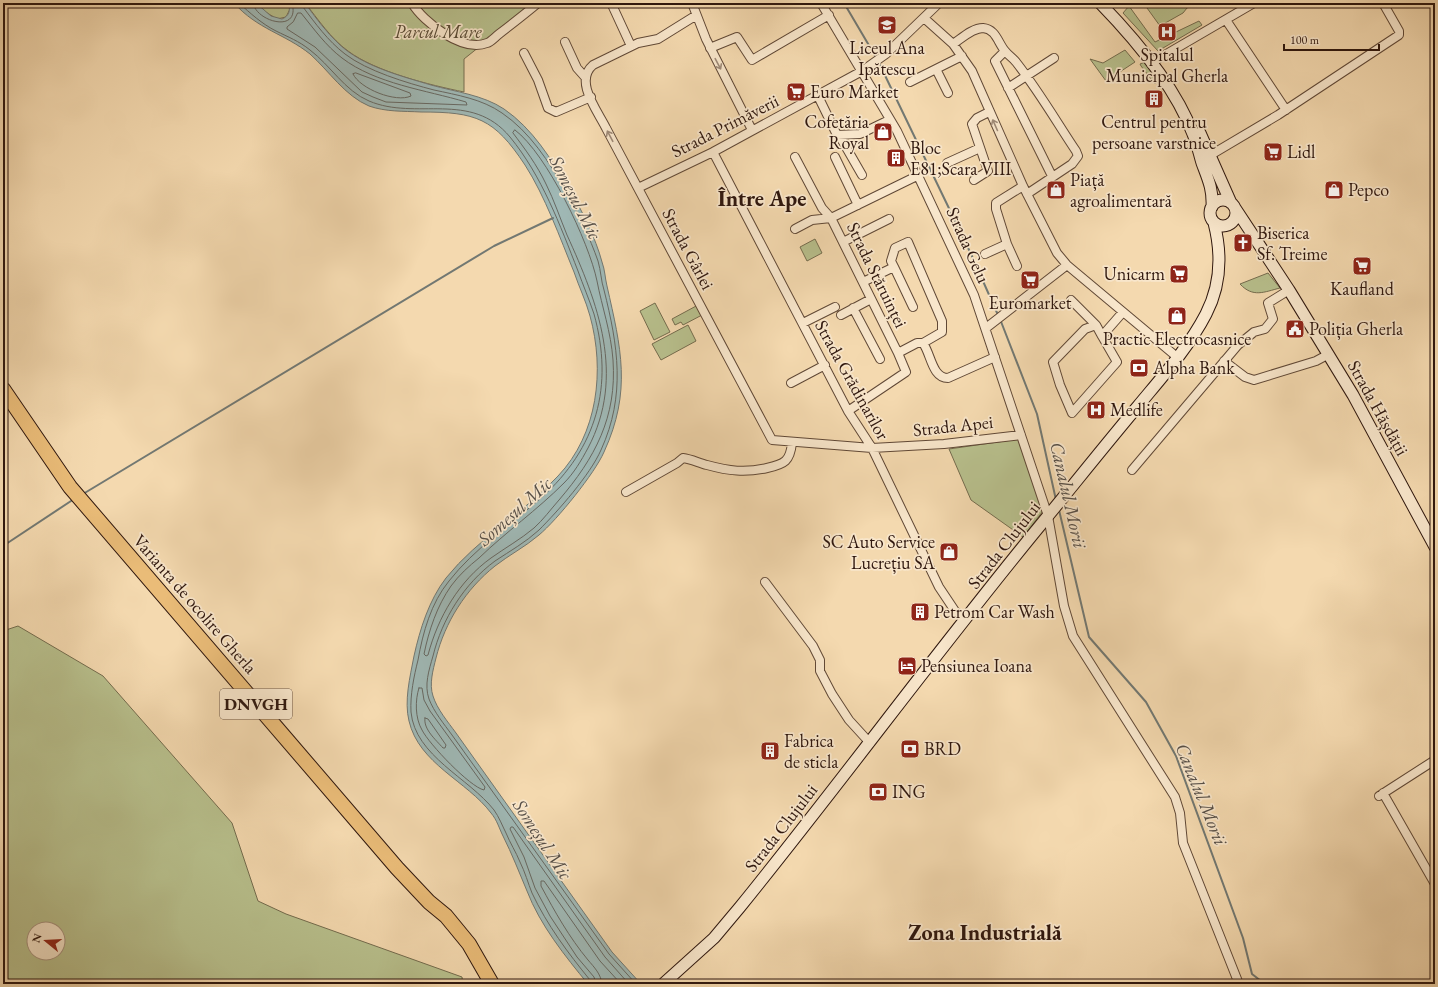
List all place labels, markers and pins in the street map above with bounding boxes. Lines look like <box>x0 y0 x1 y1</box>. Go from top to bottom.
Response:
school or university icon: Liceul Ana Ipătescu <box>876 14 898 36</box>
hospital icon: Spitalul Municipal Gherla <box>1156 21 1178 43</box>
place label: Liceul Ana Ipătescu <box>849 36 926 80</box>
place label: Spitalul Municipal Gherla <box>1106 43 1229 87</box>
place label: Euro Market <box>810 80 899 103</box>
supermarket icon: Euro Market <box>785 81 807 103</box>
building icon: Centrul pentru persoane varstnice <box>1143 88 1165 110</box>
place label: Cofetăria Royal <box>805 110 870 154</box>
place label: Centrul pentru persoane varstnice <box>1092 110 1216 154</box>
shop icon: Cofetăria Royal <box>872 121 894 143</box>
place label: Bloc E81;Scara VIII <box>910 136 1011 180</box>
place label: Lidl <box>1287 140 1315 163</box>
supermarket icon: Lidl <box>1262 141 1284 163</box>
building icon: Bloc E81;Scara VIII <box>885 147 907 169</box>
place label: Piață agroalimentară <box>1070 168 1173 212</box>
place label: Pepco <box>1348 178 1389 201</box>
shop icon: Piață agroalimentară <box>1045 179 1067 201</box>
shop icon: Pepco <box>1323 179 1345 201</box>
place label: Biserica Sf. Treime <box>1257 221 1328 265</box>
church icon: Biserica Sf. Treime <box>1232 232 1254 254</box>
supermarket icon: Kaufland <box>1351 255 1373 277</box>
place label: Unicarm <box>1104 262 1165 285</box>
supermarket icon: Unicarm <box>1168 263 1190 285</box>
supermarket icon: Euromarket <box>1019 269 1041 291</box>
place label: Kaufland <box>1330 277 1395 300</box>
place label: Euromarket <box>989 291 1072 314</box>
shop icon: Practic Electrocasnice <box>1166 305 1188 327</box>
place label: Poliția Gherla <box>1309 317 1404 340</box>
public building icon: Poliția Gherla <box>1284 318 1306 340</box>
place label: Practic Electrocasnice <box>1103 327 1251 350</box>
place label: Alpha Bank <box>1152 356 1235 379</box>
bank icon: Alpha Bank <box>1128 357 1150 379</box>
place label: Medlife <box>1110 398 1163 421</box>
hospital icon: Medlife <box>1085 399 1107 421</box>
place label: SC Auto Service Lucrețiu SA <box>822 530 936 574</box>
shop icon: SC Auto Service Lucrețiu SA <box>938 541 960 563</box>
place label: Petrom Car Wash <box>934 600 1055 623</box>
building icon: Petrom Car Wash <box>909 601 931 623</box>
place label: Pensiunea Ioana <box>921 654 1033 677</box>
hotel icon: Pensiunea Ioana <box>896 655 918 677</box>
place label: Fabrica de sticla <box>784 729 839 773</box>
place label: BRD <box>924 737 961 760</box>
bank icon: BRD <box>899 738 921 760</box>
building icon: Fabrica de sticla <box>759 740 781 762</box>
place label: ING <box>892 780 926 803</box>
bank icon: ING <box>867 781 889 803</box>

